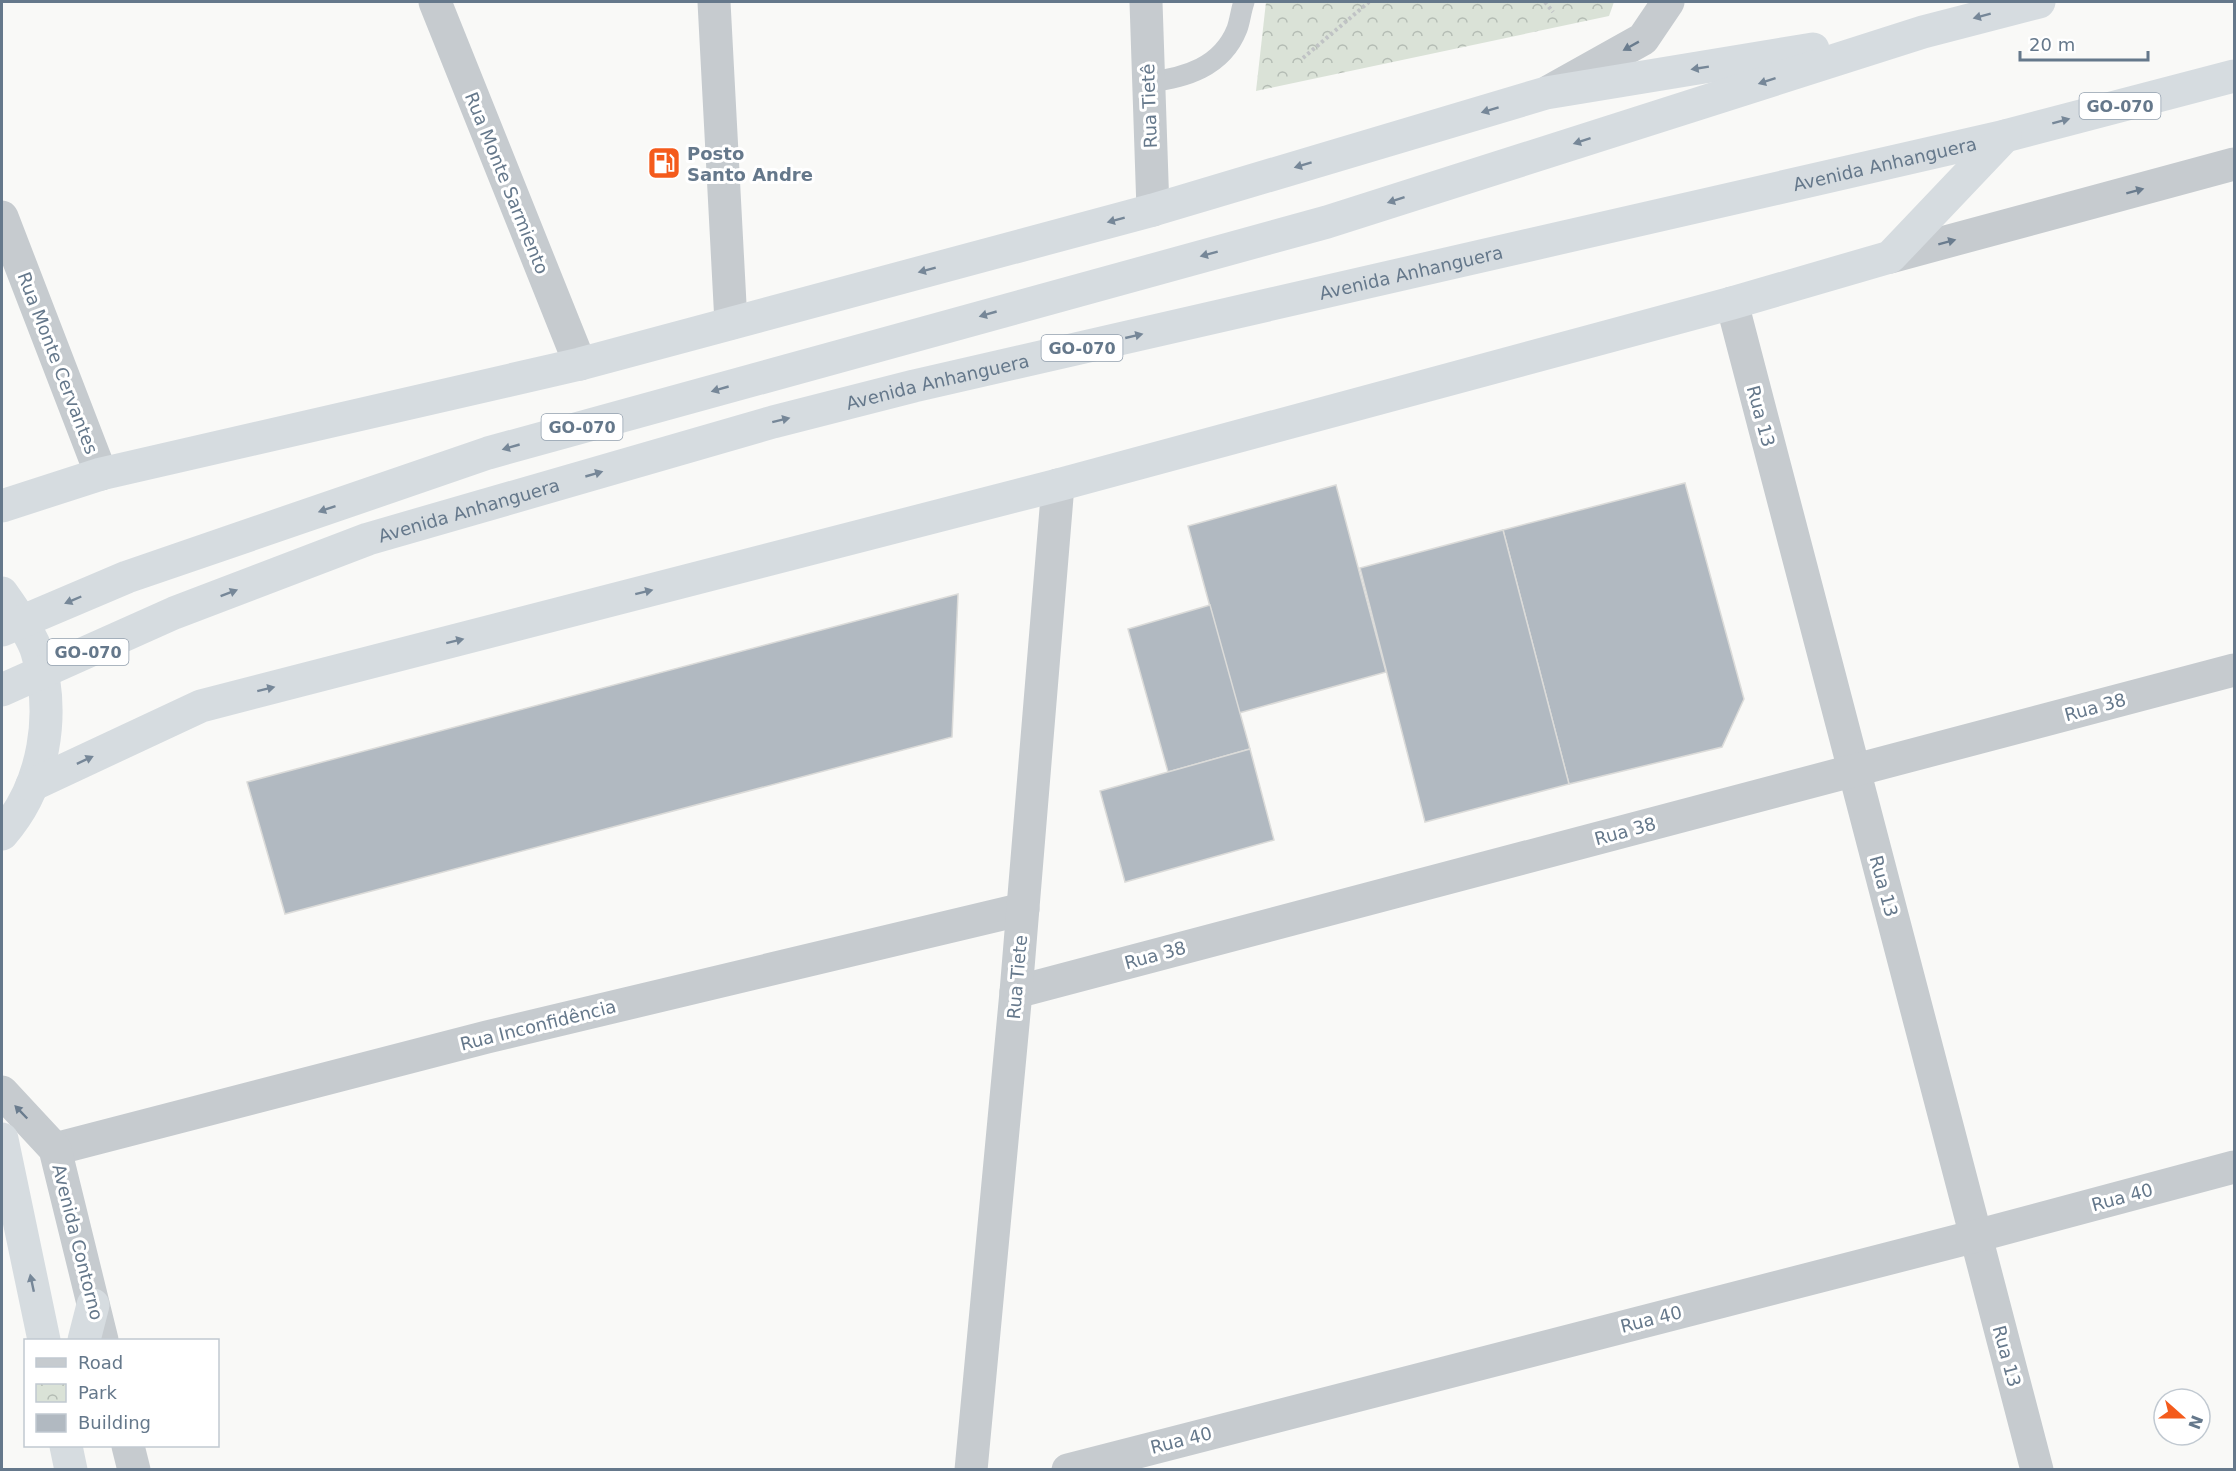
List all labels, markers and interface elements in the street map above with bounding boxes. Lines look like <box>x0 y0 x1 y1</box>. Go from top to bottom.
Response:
one-way arrow <box>1973 12 1992 22</box>
scale bar <box>2020 24 2148 62</box>
text: 20 m <box>2029 34 2075 55</box>
one-way arrow <box>1623 40 1639 51</box>
street label: Rua Tietê <box>1137 63 1161 149</box>
one-way arrow <box>1690 64 1709 73</box>
one-way arrow <box>1758 77 1776 86</box>
street label: Rua Monte Sarmiento <box>461 89 553 277</box>
road number: GO-070 <box>2080 93 2160 119</box>
one-way arrow <box>1481 106 1499 115</box>
one-way arrow <box>2052 115 2070 125</box>
street label: Avenida Anhanguera <box>1791 132 1978 195</box>
one-way arrow <box>1573 136 1591 146</box>
place label: Posto Santo Andre <box>687 143 813 185</box>
fuel station icon: Posto Santo Andre <box>646 145 682 181</box>
one-way arrow <box>1294 161 1312 170</box>
one-way arrow <box>2126 186 2144 195</box>
one-way arrow <box>1387 196 1405 205</box>
one-way arrow <box>1106 215 1125 225</box>
one-way arrow <box>1938 237 1956 246</box>
street label: Avenida Anhanguera <box>1317 241 1505 303</box>
one-way arrow <box>1200 250 1218 259</box>
one-way arrow <box>918 266 936 276</box>
street label: Rua Monte Cervantes <box>14 269 102 457</box>
one-way arrow <box>979 310 997 319</box>
one-way arrow <box>1125 330 1143 340</box>
road number: GO-070 <box>1042 335 1122 361</box>
street label: Avenida Anhanguera <box>844 349 1031 413</box>
street label: Rua 13 <box>1743 383 1779 449</box>
one-way arrow <box>710 385 728 394</box>
road number: GO-070 <box>542 414 622 440</box>
one-way arrow <box>772 414 790 424</box>
one-way arrow <box>502 442 521 452</box>
one-way arrow <box>585 469 603 478</box>
street label: Avenida Anhanguera <box>376 474 562 546</box>
one-way arrow <box>318 504 336 514</box>
one-way arrow <box>634 586 653 596</box>
one-way arrow <box>220 587 238 597</box>
one-way arrow <box>64 596 82 605</box>
one-way arrow <box>446 635 464 645</box>
road number: GO-070 <box>48 639 128 665</box>
one-way arrow <box>257 684 275 694</box>
street label: Rua 38 <box>2062 689 2128 725</box>
one-way arrow <box>77 756 94 765</box>
street label: Rua 38 <box>1592 813 1658 849</box>
street label: Rua 13 <box>1866 853 1902 919</box>
street label: Rua Tiete <box>1003 934 1031 1020</box>
street label: Rua 38 <box>1122 937 1188 973</box>
street label: Rua Inconfidência <box>458 995 618 1055</box>
one-way arrow <box>14 1105 28 1120</box>
street label: Avenida Contorno <box>48 1162 108 1322</box>
street label: Rua 40 <box>2089 1179 2155 1215</box>
one-way arrow <box>27 1274 36 1293</box>
street label: Rua 40 <box>1618 1301 1684 1337</box>
street label: Rua 13 <box>1989 1323 2025 1389</box>
legend <box>24 1339 219 1447</box>
text: Road <box>78 1352 123 1373</box>
text: Park <box>78 1382 117 1403</box>
north arrow <box>2152 1387 2212 1447</box>
text: Building <box>78 1412 151 1433</box>
text: N <box>2184 1413 2207 1432</box>
street label: Rua 40 <box>1148 1422 1214 1458</box>

